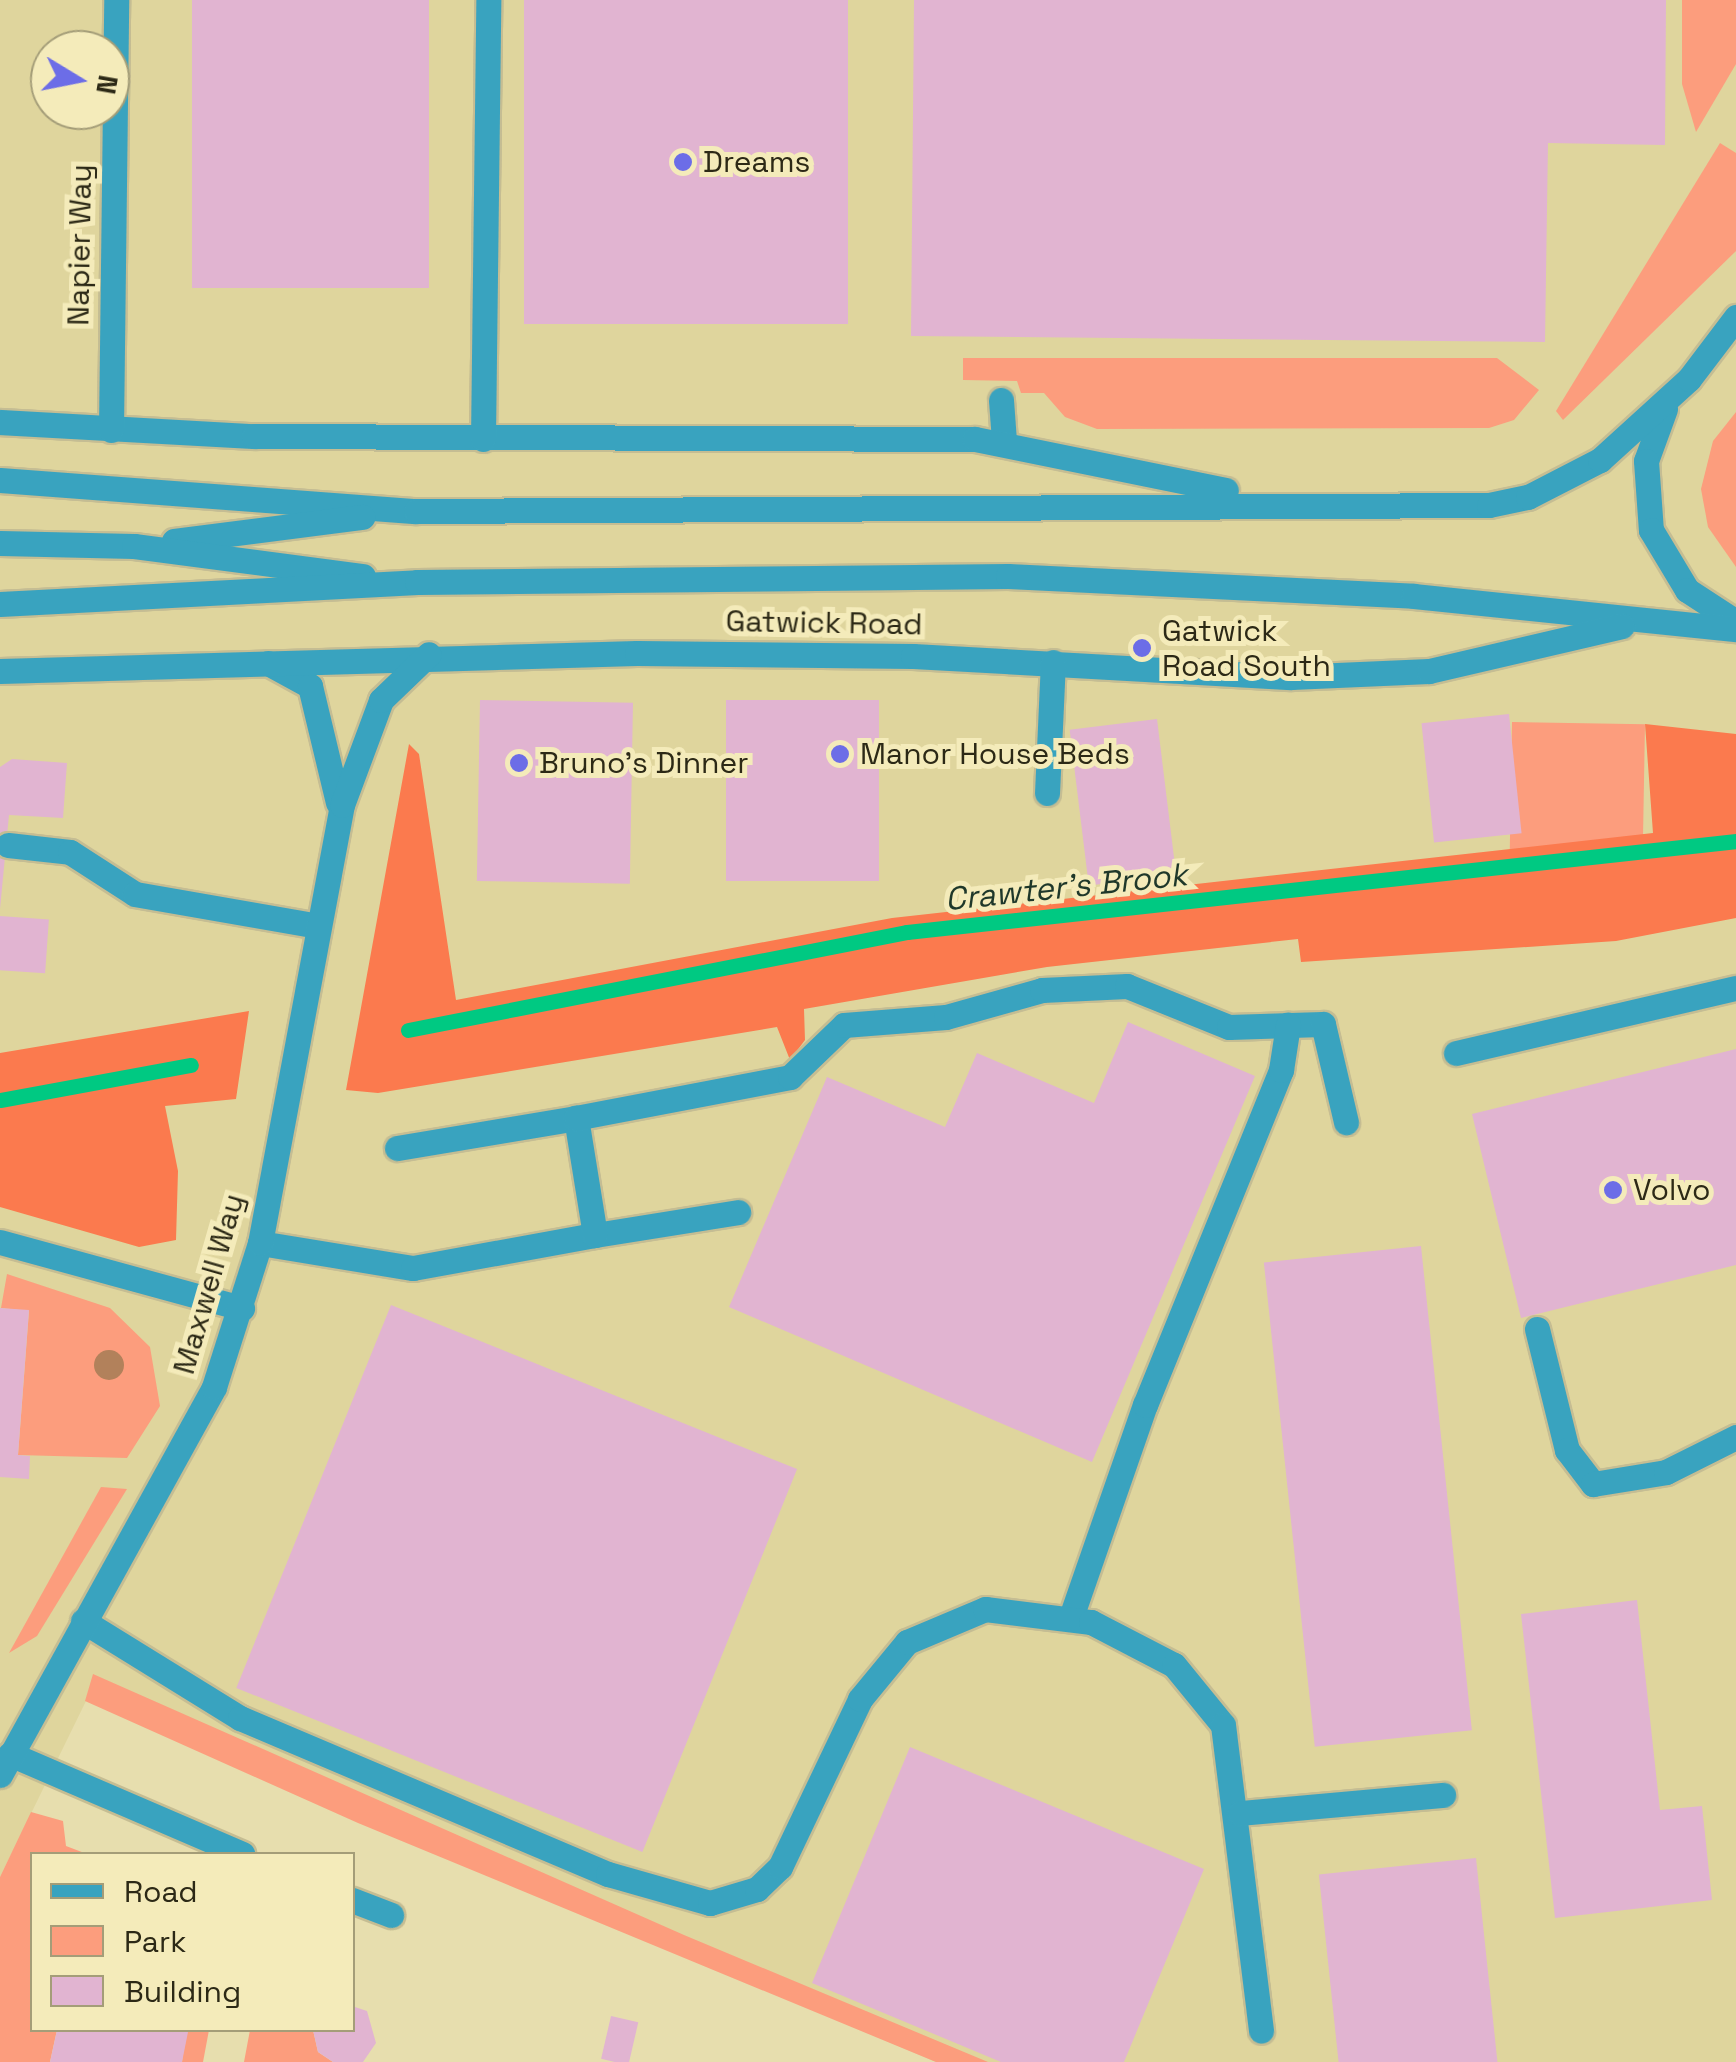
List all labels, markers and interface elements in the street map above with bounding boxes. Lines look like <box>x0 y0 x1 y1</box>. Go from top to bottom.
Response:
north arrow <box>30 30 130 130</box>
text: N <box>88 72 127 97</box>
place label: Dreams <box>703 144 810 180</box>
marker: Dreams <box>672 151 694 173</box>
street label: Napier Way <box>61 164 99 326</box>
street label: Gatwick Road <box>725 603 923 643</box>
place label: Gatwick Road South <box>1162 613 1331 684</box>
marker: Gatwick Road South <box>1131 637 1153 659</box>
place label: Manor House Beds <box>860 736 1130 772</box>
marker: Manor House Beds <box>829 743 851 765</box>
place label: Bruno's Dinner <box>539 745 748 781</box>
marker: Bruno's Dinner <box>508 752 530 774</box>
water label: Crawter's Brook <box>943 855 1189 919</box>
place label: Volvo <box>1633 1172 1710 1208</box>
marker: Volvo <box>1602 1179 1624 1201</box>
street label: Maxwell Way <box>166 1190 252 1378</box>
legend <box>30 1852 355 2032</box>
text: Road <box>124 1872 198 1911</box>
text: Park <box>124 1922 186 1961</box>
text: Building <box>124 1972 241 2011</box>

